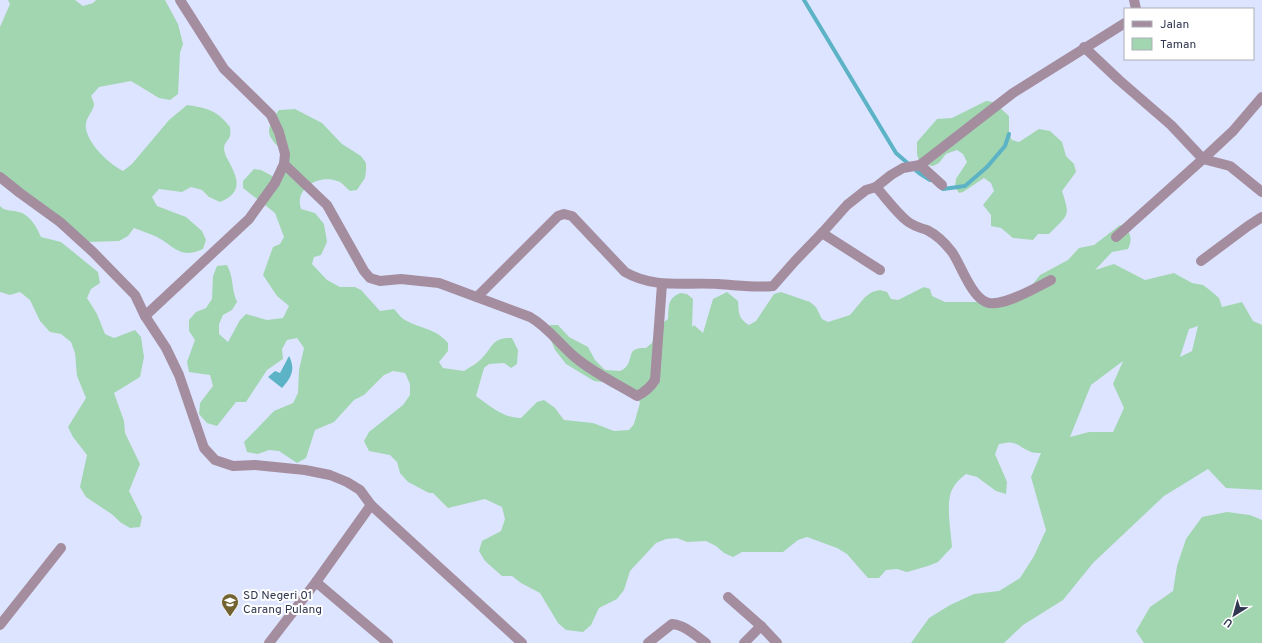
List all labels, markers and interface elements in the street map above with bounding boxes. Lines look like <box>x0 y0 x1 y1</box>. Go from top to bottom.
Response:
legend <box>1124 8 1254 60</box>
text: Jalan <box>1160 17 1189 33</box>
text: Taman <box>1160 37 1196 53</box>
place label: SD Negeri 01 Carang Pulang <box>243 588 322 618</box>
school or university icon: SD Negeri 01 Carang Pulang <box>220 592 240 617</box>
north arrow <box>1214 595 1254 635</box>
text: U <box>1221 614 1236 630</box>

